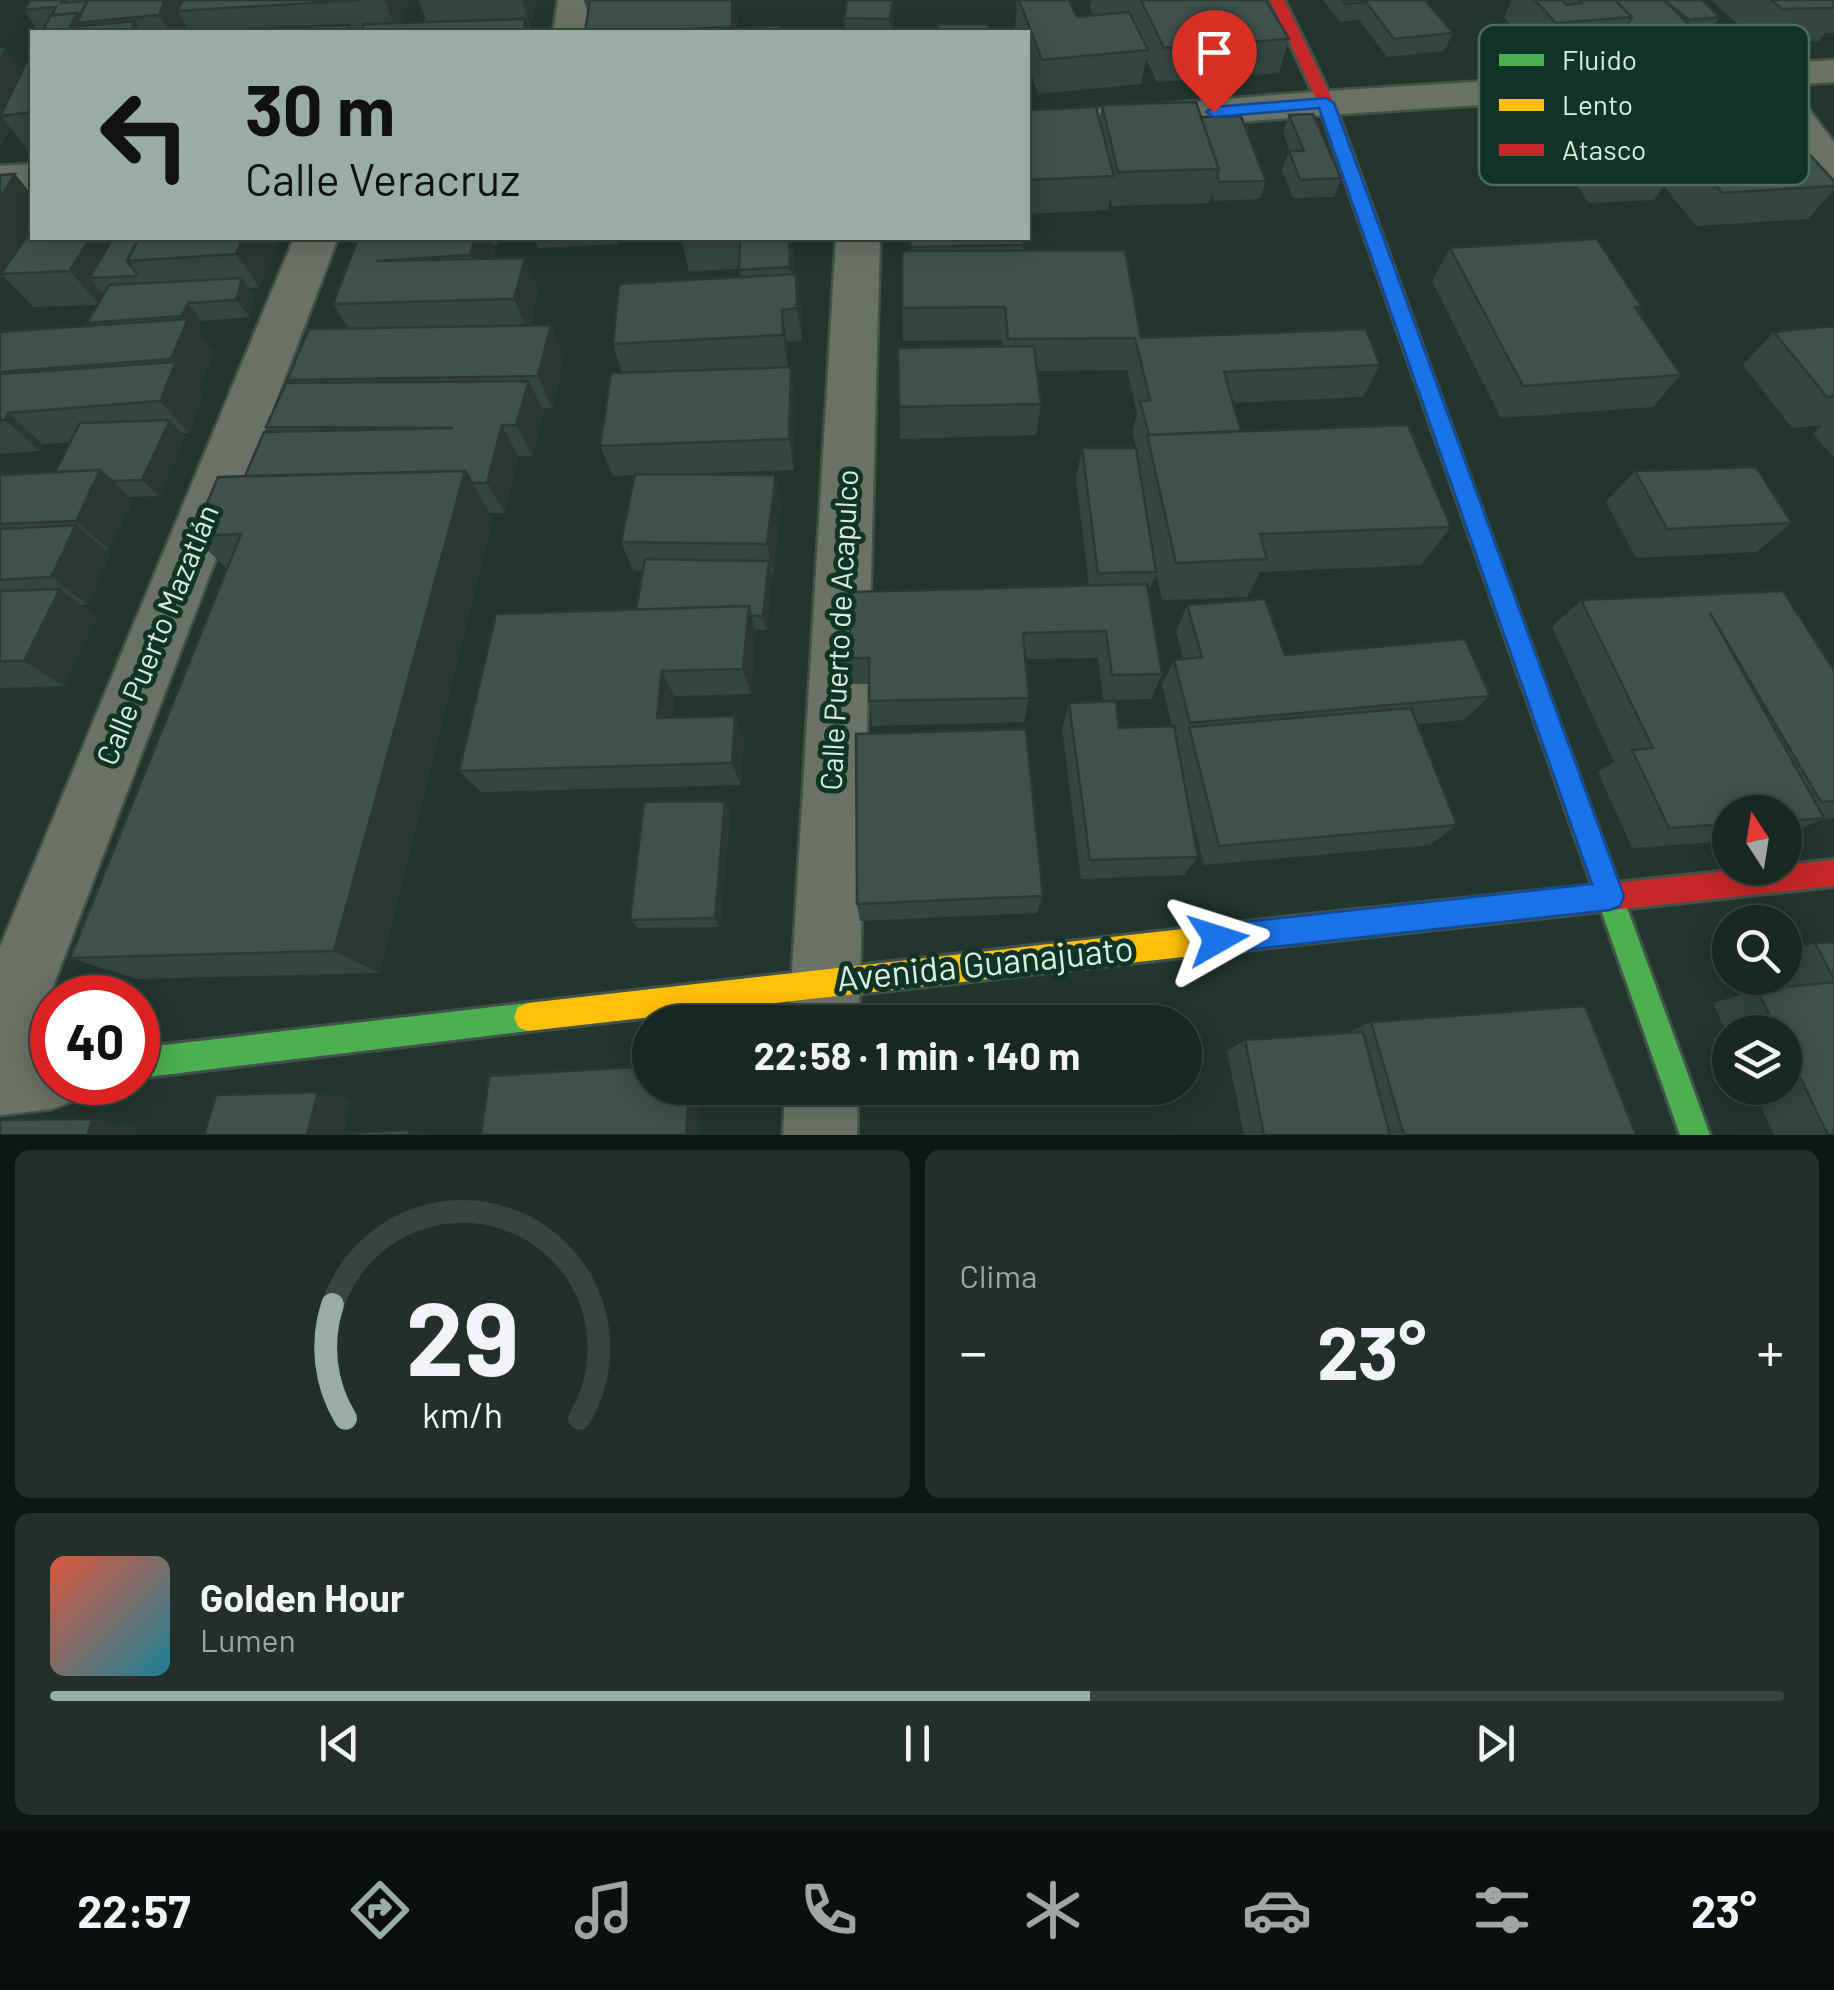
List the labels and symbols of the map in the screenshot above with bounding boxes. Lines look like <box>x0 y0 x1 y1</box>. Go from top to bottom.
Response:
pin <box>1172 10 1257 113</box>
legend <box>1479 25 1809 185</box>
text: Fluido <box>1562 42 1637 76</box>
text: Lento <box>1562 87 1633 121</box>
text: Atasco <box>1562 132 1646 166</box>
street label: Calle Puerto de Acapulco <box>812 468 864 791</box>
street label: Calle Puerto Mazatlán <box>87 499 225 770</box>
north arrow <box>1712 795 1802 885</box>
position arrow <box>1166 887 1270 991</box>
street label: Avenida Guanajuato <box>834 926 1135 998</box>
speed limit sign: 40 <box>30 975 160 1105</box>

